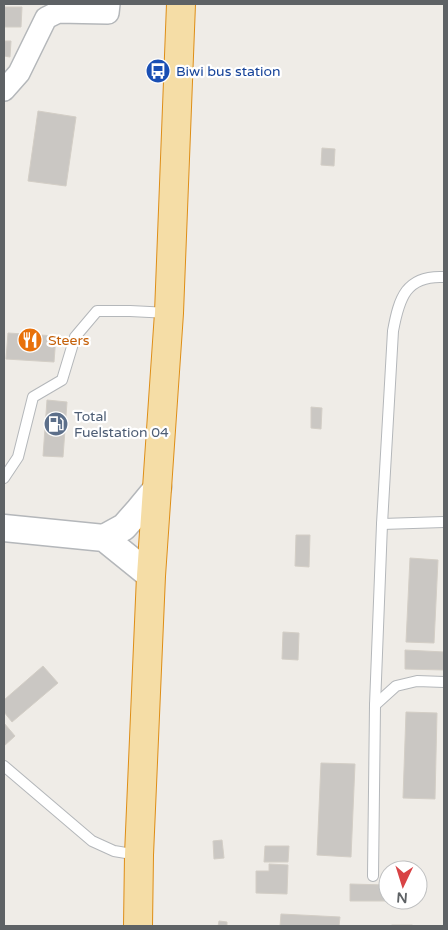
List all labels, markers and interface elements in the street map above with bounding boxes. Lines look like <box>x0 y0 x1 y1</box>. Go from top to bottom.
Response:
bus stop icon: Biwi bus station <box>145 58 171 84</box>
place label: Biwi bus station <box>176 63 281 80</box>
restaurant icon: Steers <box>17 327 43 353</box>
place label: Steers <box>48 332 90 349</box>
place label: Total Fuelstation 04 <box>74 408 169 441</box>
fuel station icon: Total Fuelstation 04 <box>43 411 69 437</box>
north arrow <box>378 860 428 910</box>
text: N <box>396 889 408 906</box>

